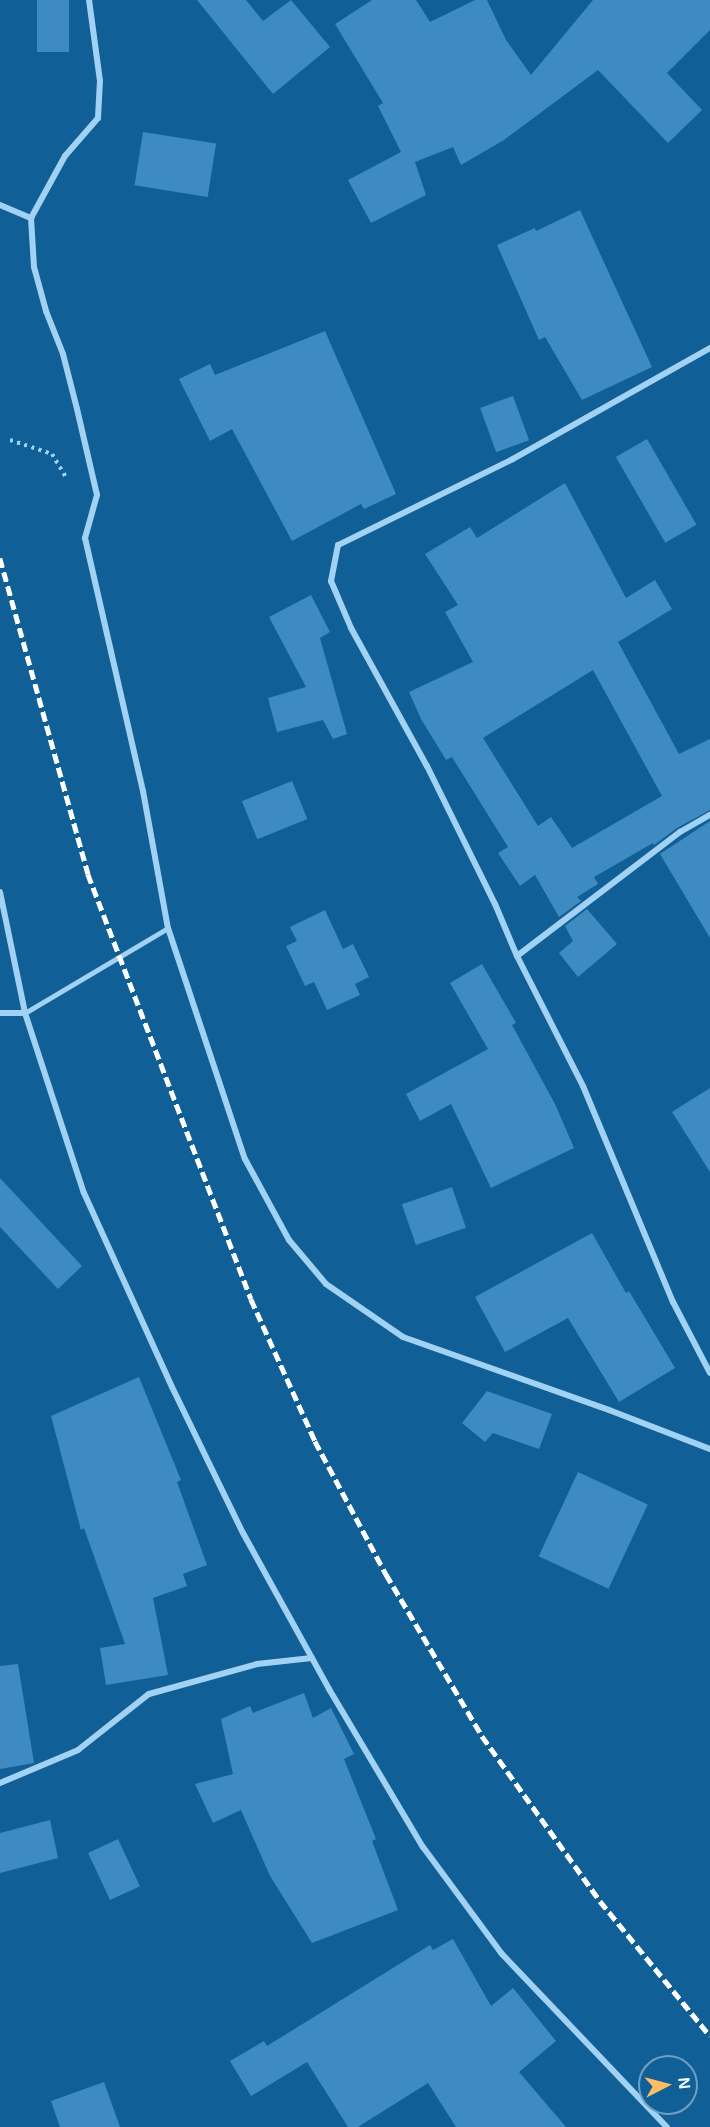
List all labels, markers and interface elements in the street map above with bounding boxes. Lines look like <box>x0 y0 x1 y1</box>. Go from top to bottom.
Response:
north arrow <box>638 2055 698 2115</box>
text: N <box>675 2077 693 2090</box>

